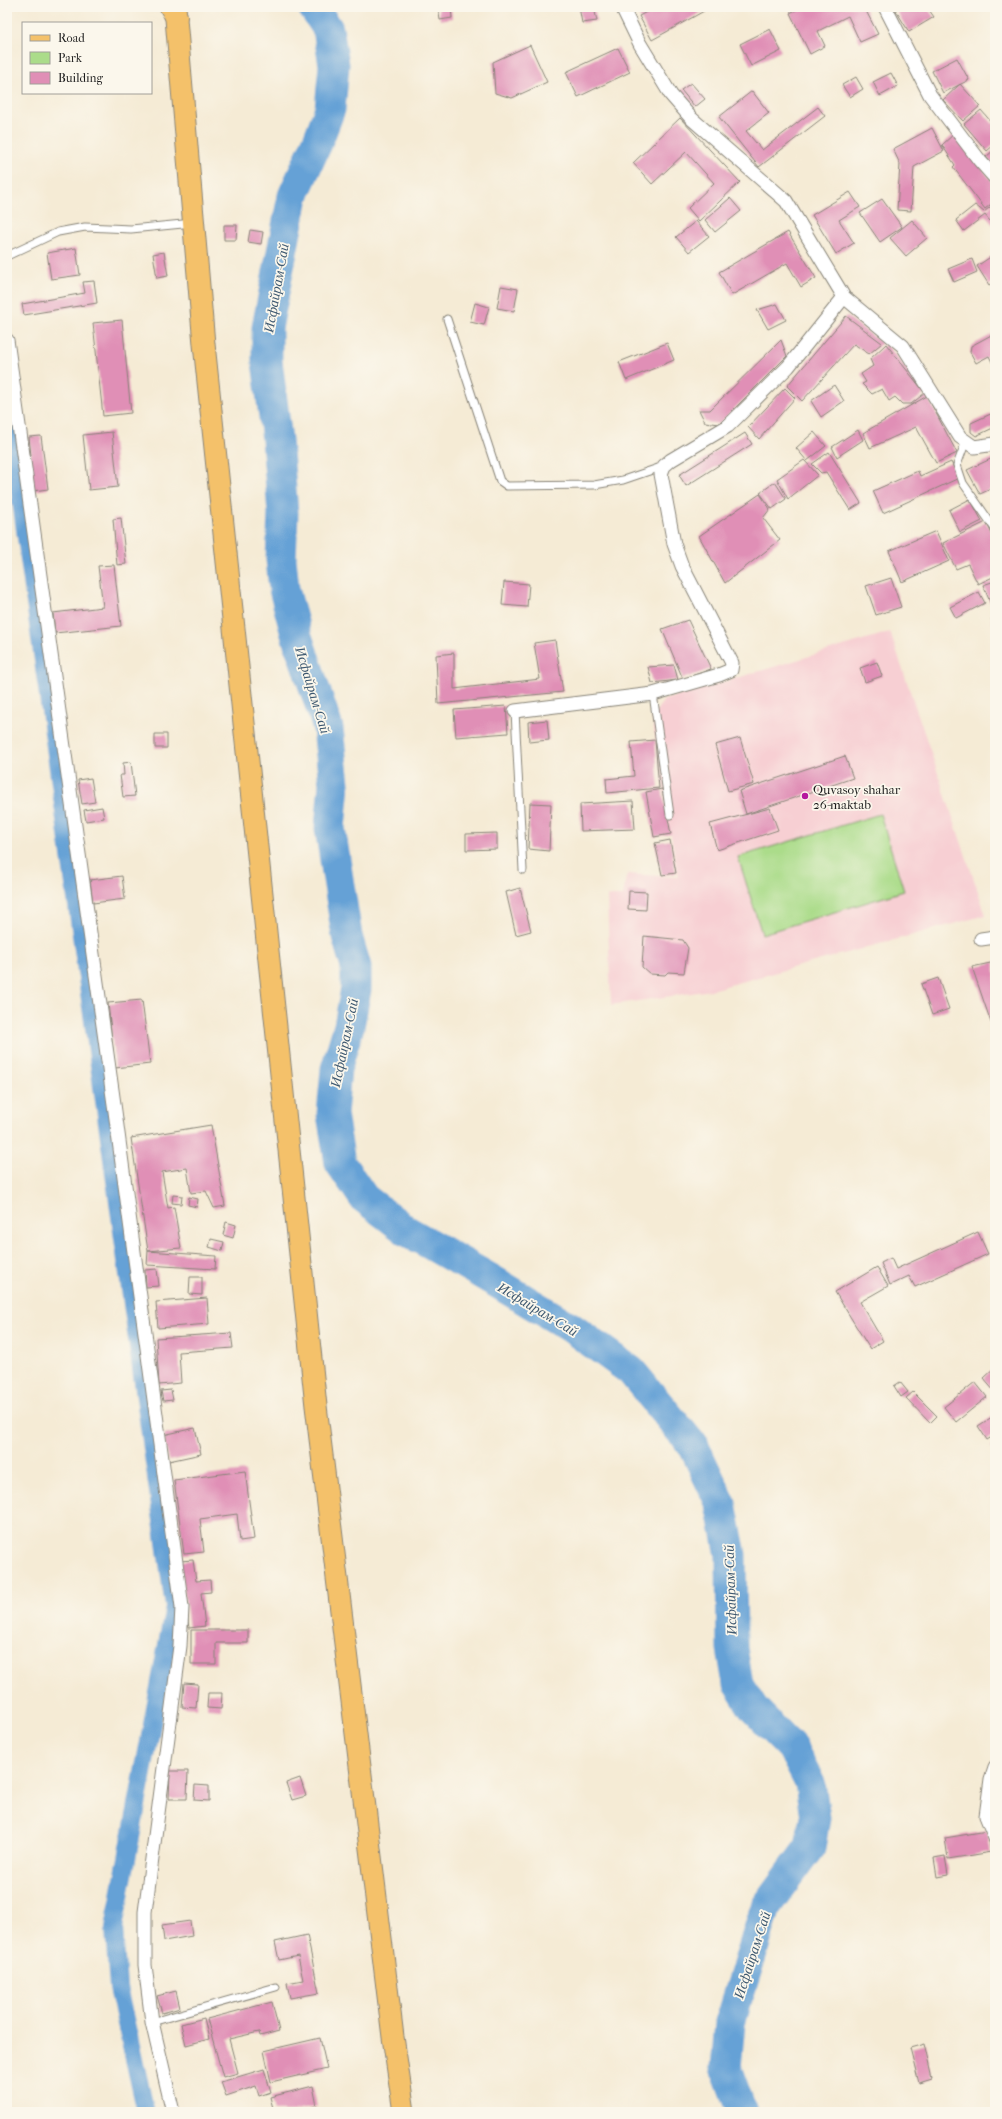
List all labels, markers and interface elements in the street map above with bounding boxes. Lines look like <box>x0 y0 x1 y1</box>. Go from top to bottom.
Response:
legend <box>22 22 152 94</box>
text: Road <box>58 31 85 45</box>
text: Park <box>58 51 83 65</box>
text: Building <box>58 71 103 85</box>
water label: Исфайрам-Сай <box>260 242 293 335</box>
water label: Исфайрам-Сай <box>291 644 334 736</box>
place label: Quvasoy shahar 26-maktab <box>813 782 901 812</box>
marker: Quvasoy shahar 26-maktab <box>800 791 810 801</box>
water label: Исфайрам-Сай <box>327 997 362 1090</box>
water label: Исфайрам-Сай <box>494 1278 581 1340</box>
water label: Исфайрам-Сай <box>720 1545 741 1636</box>
water label: Исфайрам-Сай <box>730 1910 774 2002</box>

